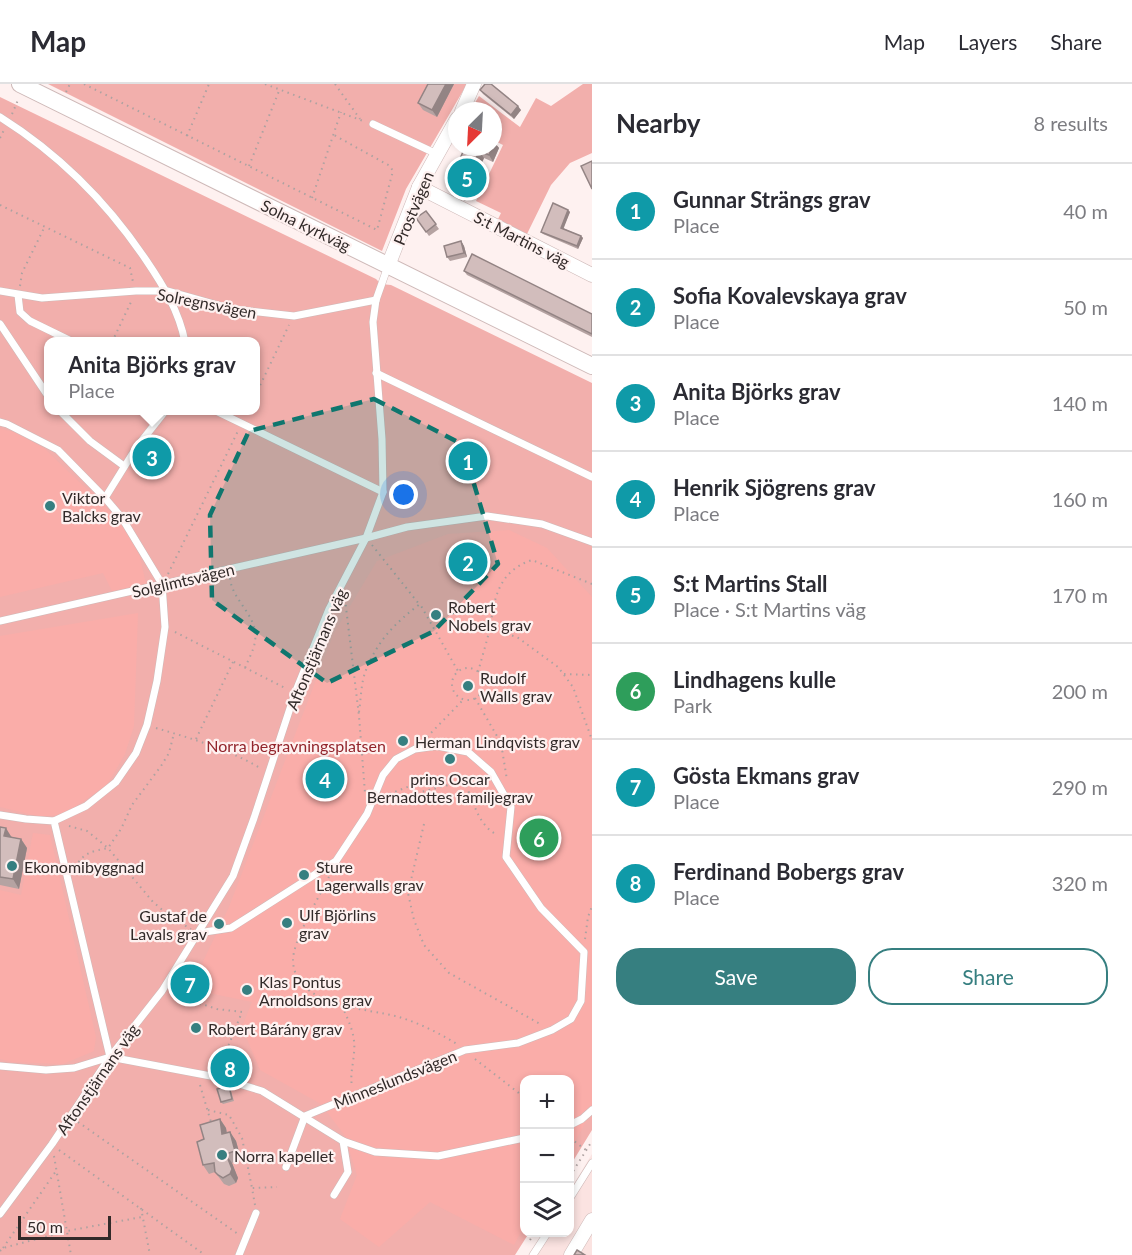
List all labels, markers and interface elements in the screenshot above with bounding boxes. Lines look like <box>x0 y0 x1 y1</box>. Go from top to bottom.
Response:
text: Map <box>30 24 86 58</box>
text: Map <box>884 29 925 54</box>
text: Layers <box>958 29 1017 54</box>
text: Share <box>1050 29 1102 54</box>
north arrow <box>448 102 502 156</box>
text: Nearby <box>616 107 701 139</box>
text: 8 results <box>1033 111 1108 135</box>
pin: 5 <box>448 156 486 200</box>
street label: Prostvägen <box>389 168 437 248</box>
text: Gunnar Strängs grav <box>673 186 871 213</box>
street label: Solna kyrkväg <box>258 195 354 255</box>
text: 1 <box>630 199 641 223</box>
text: 40 m <box>1063 199 1108 223</box>
street label: S:t Martins väg <box>471 207 573 271</box>
text: Place <box>673 213 720 237</box>
text: Sofia Kovalevskaya grav <box>673 282 907 309</box>
street label: Solregnsvägen <box>156 284 258 322</box>
text: 2 <box>630 295 641 319</box>
text: 50 m <box>1063 295 1108 319</box>
text: Place <box>673 309 720 333</box>
popup <box>44 337 260 415</box>
text: Anita Björks grav <box>68 351 236 378</box>
text: Place <box>68 378 115 402</box>
text: Anita Björks grav <box>673 378 841 405</box>
text: 3 <box>630 391 641 415</box>
text: 140 m <box>1052 391 1108 415</box>
text: Place <box>673 405 720 429</box>
pin: 3 <box>132 434 172 479</box>
pin: 1 <box>448 438 488 484</box>
text: Henrik Sjögrens grav <box>673 474 876 501</box>
your location <box>389 480 418 509</box>
text: 4 <box>630 487 641 511</box>
text: 160 m <box>1052 487 1108 511</box>
place label: Viktor Balcks grav <box>62 488 142 525</box>
marker: Viktor Balcks grav <box>43 499 57 513</box>
text: Place <box>673 501 720 525</box>
pin: 2 <box>448 540 488 584</box>
street label: Solglimtsvägen <box>130 559 236 601</box>
text: S:t Martins Stall <box>673 570 828 597</box>
text: 5 <box>630 583 641 607</box>
text: 170 m <box>1052 583 1108 607</box>
street label: Aftonstjärnans väg <box>282 585 350 713</box>
place label: Robert Nobels grav <box>448 597 532 634</box>
text: Place · S:t Martins väg <box>673 597 866 621</box>
marker: Robert Nobels grav <box>429 608 443 622</box>
text: Lindhagens kulle <box>673 666 836 693</box>
place label: Rudolf Walls grav <box>480 668 553 705</box>
marker: Rudolf Walls grav <box>461 679 475 693</box>
text: 6 <box>630 679 641 703</box>
text: 200 m <box>1052 679 1108 703</box>
text: Park <box>673 693 712 717</box>
place label: Herman Lindqvists grav <box>415 732 581 751</box>
marker: Herman Lindqvists grav <box>396 734 410 748</box>
park label: Norra begravningsplatsen <box>206 736 386 755</box>
marker: prins Oscar Bernadottes familjegrav <box>443 752 457 766</box>
pin: 4 <box>306 756 344 802</box>
text: Gösta Ekmans grav <box>673 762 859 789</box>
place label: prins Oscar Bernadottes familjegrav <box>367 769 534 806</box>
text: 7 <box>630 775 641 799</box>
text: 290 m <box>1052 775 1108 799</box>
text: Place <box>673 789 720 813</box>
pin: 6 <box>520 816 558 861</box>
place label: Ekonomibyggnad <box>24 857 144 876</box>
place label: Sture Lagerwalls grav <box>316 857 424 894</box>
text: Ferdinand Bobergs grav <box>673 858 904 885</box>
marker: Ekonomibyggnad <box>5 859 19 873</box>
marker: Sture Lagerwalls grav <box>297 868 311 882</box>
text: 8 <box>630 871 641 895</box>
text: 320 m <box>1052 871 1108 895</box>
text: Place <box>673 885 720 909</box>
place label: Ulf Björlins grav <box>299 905 376 942</box>
place label: Gustaf de Lavals grav <box>130 906 208 943</box>
marker: Ulf Björlins grav <box>280 916 294 930</box>
marker: Gustaf de Lavals grav <box>212 917 226 931</box>
button: Save <box>616 948 856 1005</box>
button: Share <box>868 948 1108 1005</box>
pin: 7 <box>170 962 210 1006</box>
place label: Klas Pontus Arnoldsons grav <box>259 972 373 1009</box>
marker: Klas Pontus Arnoldsons grav <box>240 983 254 997</box>
place label: Robert Bárány grav <box>208 1019 343 1038</box>
street label: Aftonstjärnans väg <box>52 1020 142 1138</box>
marker: Robert Bárány grav <box>189 1021 203 1035</box>
pin: 8 <box>210 1046 250 1090</box>
street label: Minneslundsvägen <box>331 1046 459 1112</box>
map controls <box>520 1075 574 1237</box>
button: + <box>520 1075 574 1129</box>
button: − <box>520 1129 574 1183</box>
place label: Norra kapellet <box>234 1146 334 1165</box>
marker: Norra kapellet <box>215 1148 229 1162</box>
button: layers <box>520 1183 574 1237</box>
scale bar <box>18 1213 111 1240</box>
text: 50 m <box>27 1217 63 1236</box>

